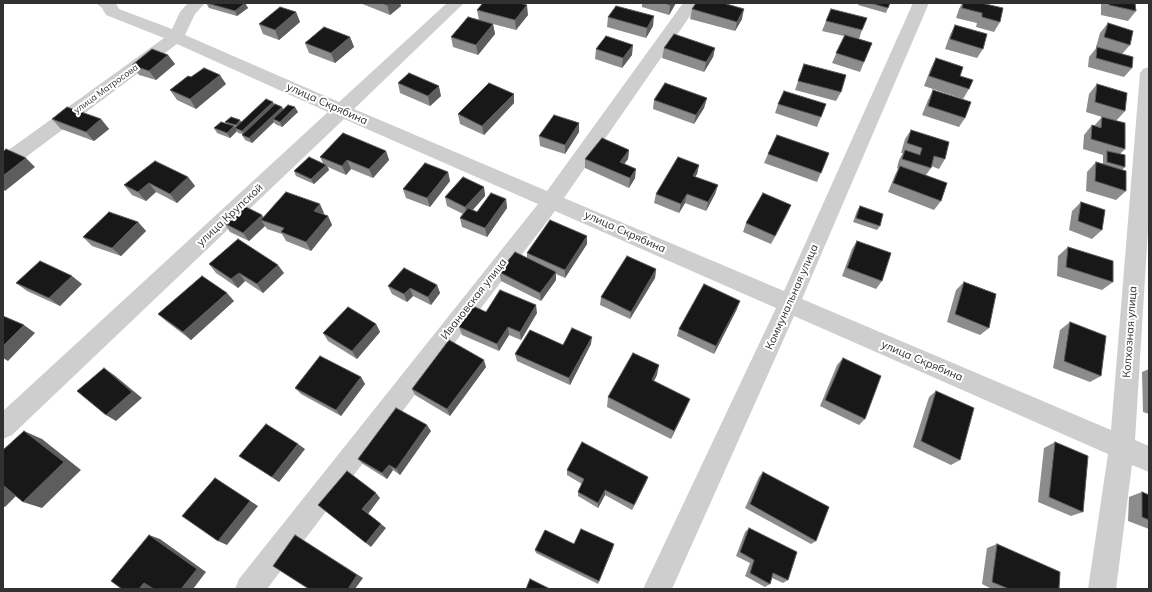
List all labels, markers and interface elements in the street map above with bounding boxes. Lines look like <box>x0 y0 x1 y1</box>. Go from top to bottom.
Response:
street label: улица Матросова <box>72 62 140 116</box>
street label: улица Скрябина <box>284 80 370 128</box>
street label: улица Крупской <box>194 181 266 249</box>
street label: улица Скрябина <box>582 208 668 256</box>
street label: Коммунальная улица <box>763 242 821 352</box>
street label: Ивановская улица <box>438 256 510 342</box>
street label: Колхозная улица <box>1120 286 1140 378</box>
street label: улица Скрябина <box>879 338 965 384</box>

